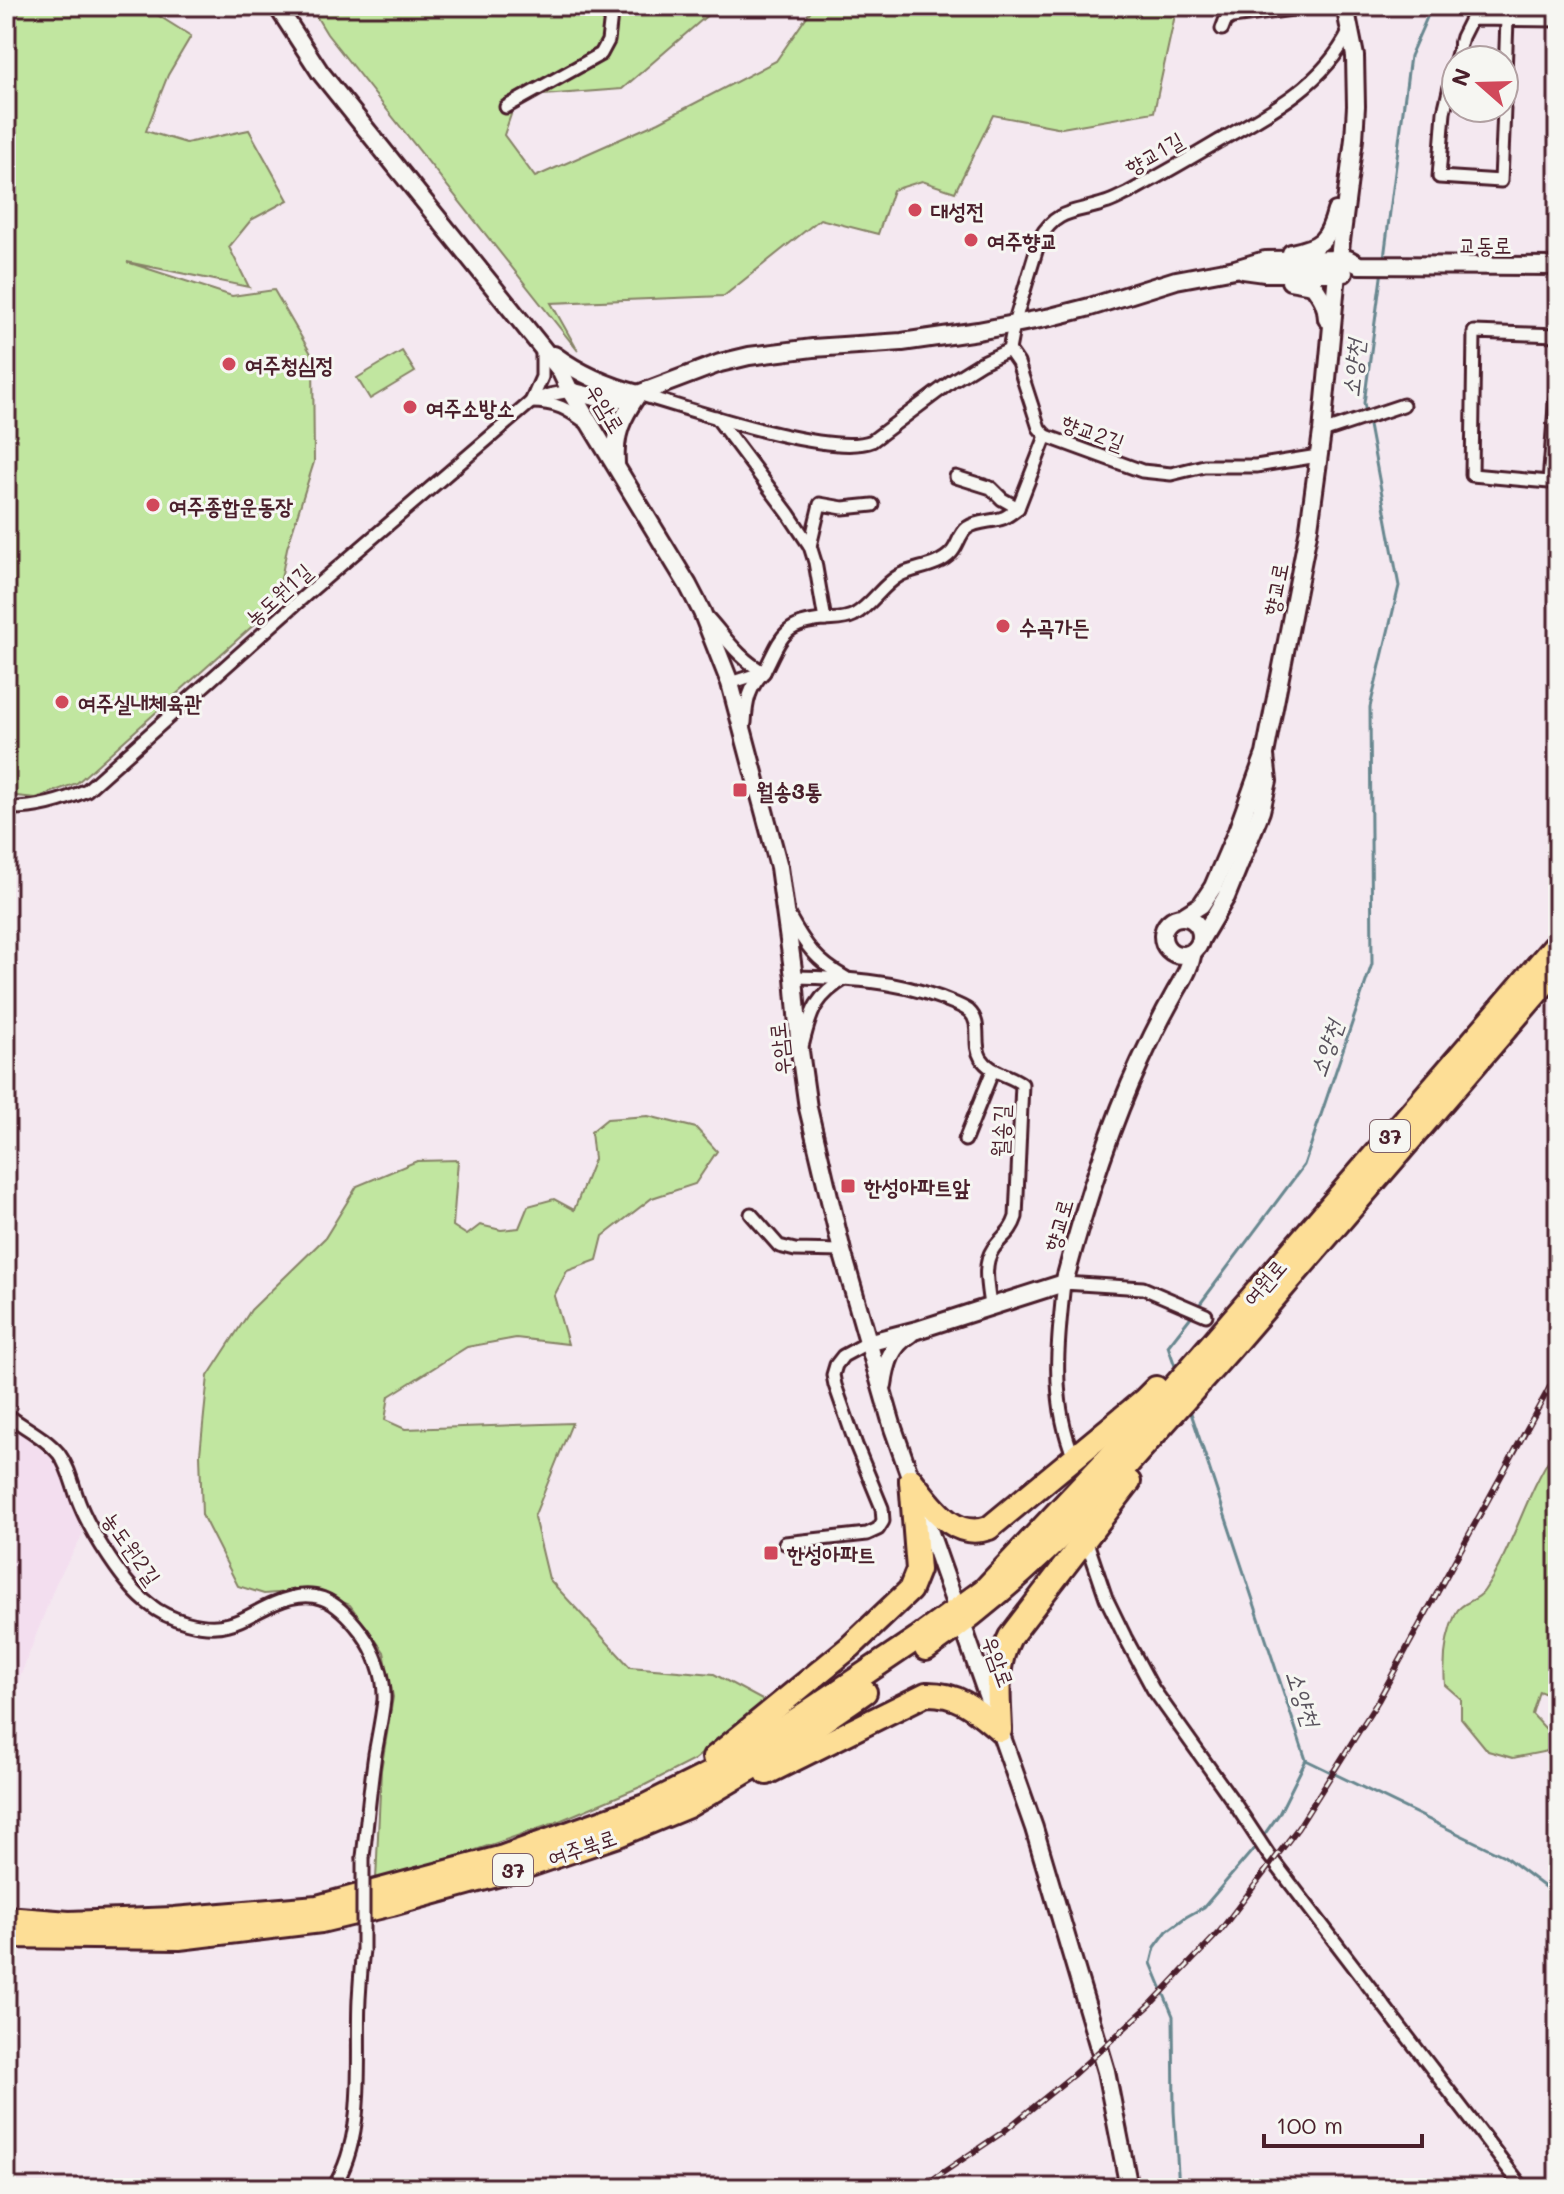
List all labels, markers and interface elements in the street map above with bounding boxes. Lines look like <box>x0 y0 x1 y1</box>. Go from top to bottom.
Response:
north arrow <box>1440 44 1520 124</box>
text: N <box>1444 64 1477 90</box>
street label: 향교1길 <box>1119 125 1189 181</box>
place label: 대성전 <box>931 196 984 225</box>
marker: 대성전 <box>906 201 924 219</box>
place label: 여주향교 <box>987 226 1058 255</box>
street label: 교동로 <box>1458 230 1512 259</box>
marker: 여주향교 <box>962 231 980 249</box>
water label: 소양천 <box>1334 335 1371 398</box>
place label: 여주청심정 <box>245 350 334 379</box>
marker: 여주청심정 <box>220 355 238 373</box>
street label: 우암로 <box>580 378 632 438</box>
place label: 여주소방소 <box>426 393 515 422</box>
marker: 여주소방소 <box>401 398 419 416</box>
street label: 향교2길 <box>1057 407 1129 457</box>
place label: 여주종합운동장 <box>169 491 293 520</box>
marker: 여주종합운동장 <box>144 496 162 514</box>
street label: 농도원1길 <box>238 556 318 632</box>
street label: 향교로 <box>1256 560 1294 618</box>
place label: 수곡가든 <box>1019 612 1090 641</box>
marker: 수곡가든 <box>994 617 1012 635</box>
place label: 여주실내체육관 <box>78 688 202 717</box>
marker: 여주실내체육관 <box>53 693 71 711</box>
place label: 월송3통 <box>756 776 823 805</box>
marker: 월송3통 <box>731 781 749 799</box>
water label: 소양천 <box>1301 1013 1350 1080</box>
street label: 우암로 <box>762 1021 796 1077</box>
street label: 월송길 <box>985 1104 1015 1158</box>
road number: 37 <box>1370 1120 1410 1152</box>
place label: 한성아파트앞 <box>863 1172 971 1201</box>
marker: 한성아파트앞 <box>839 1177 857 1195</box>
street label: 향교로 <box>1037 1195 1079 1255</box>
street label: 여원로 <box>1236 1252 1292 1312</box>
street label: 농도원2길 <box>96 1506 168 1591</box>
place label: 한성아파트 <box>786 1539 876 1568</box>
marker: 한성아파트 <box>762 1544 780 1562</box>
street label: 우암로 <box>976 1631 1022 1691</box>
water label: 소양천 <box>1280 1666 1329 1733</box>
street label: 여주북로 <box>544 1822 620 1872</box>
road number: 37 <box>493 1854 533 1886</box>
scale bar <box>1264 2098 1422 2148</box>
text: 100 m <box>1276 2109 1343 2140</box>

